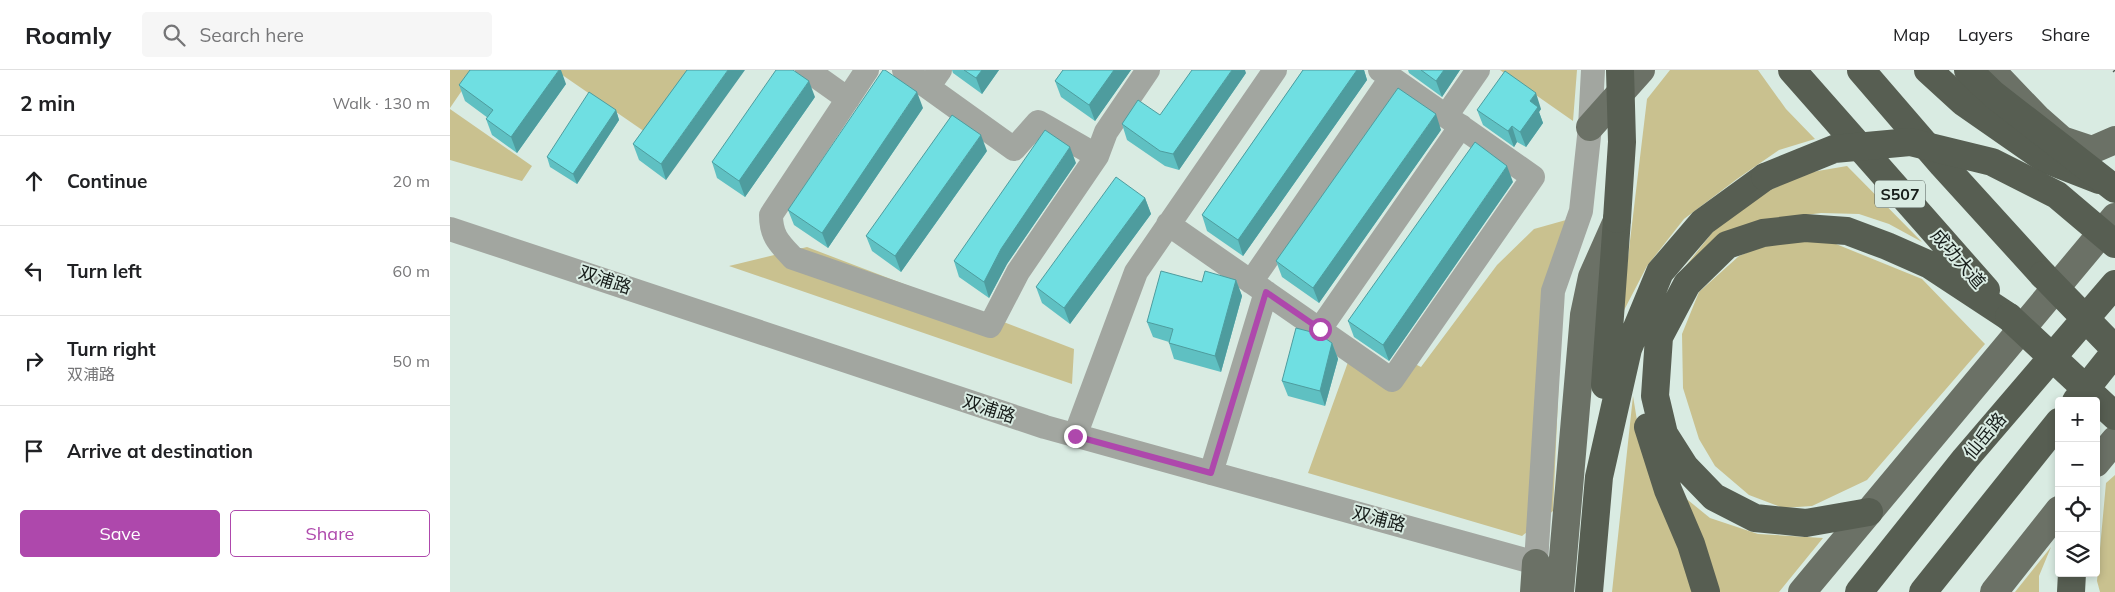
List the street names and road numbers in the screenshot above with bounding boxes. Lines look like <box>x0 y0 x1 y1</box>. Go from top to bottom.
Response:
road number: S507 <box>1875 180 1925 208</box>
street label: 成功大道 <box>1926 224 1991 293</box>
street label: 双浦路 <box>576 260 634 299</box>
street label: 双浦路 <box>960 389 1018 428</box>
street label: 仙岳路 <box>1958 408 2011 464</box>
street label: 双浦路 <box>1350 500 1408 537</box>

